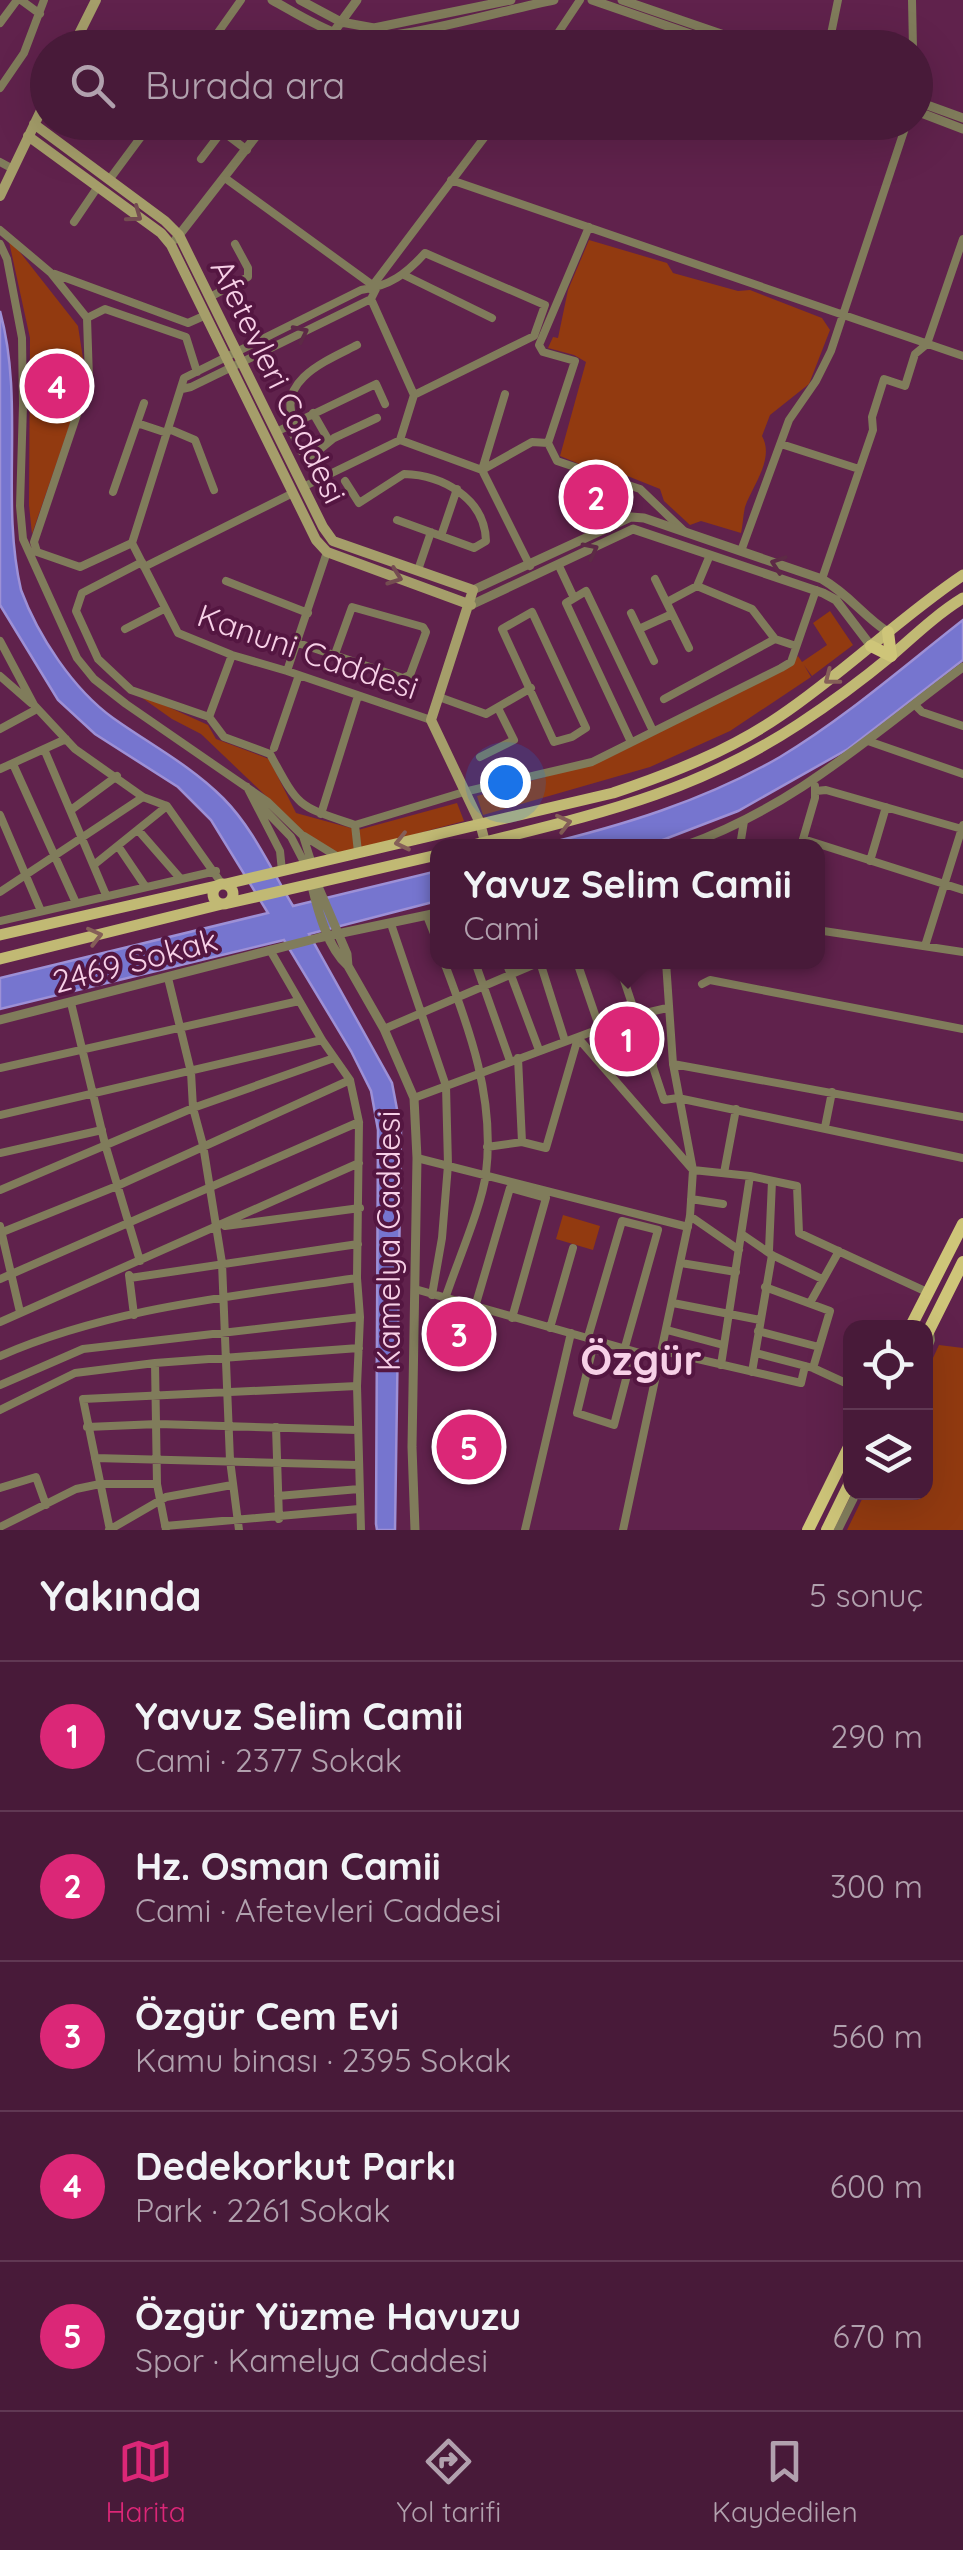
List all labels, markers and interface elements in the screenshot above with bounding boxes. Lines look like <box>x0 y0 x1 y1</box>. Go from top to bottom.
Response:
search box <box>30 30 933 140</box>
icon: search <box>65 58 120 113</box>
text: Burada ara <box>145 61 345 109</box>
one-way arrow <box>124 203 142 221</box>
street label: Afetevleri Caddesi <box>203 252 355 510</box>
one-way arrow <box>291 326 309 346</box>
pin: 4 <box>24 348 90 424</box>
pin: 2 <box>564 460 628 534</box>
one-way arrow <box>581 543 599 562</box>
one-way arrow <box>770 555 787 576</box>
one-way arrow <box>385 565 402 586</box>
street label: Kanuni Caddesi <box>192 595 424 707</box>
one-way arrow <box>824 666 842 684</box>
your location <box>480 757 531 808</box>
one-way arrow <box>555 814 572 835</box>
one-way arrow <box>394 830 411 851</box>
popup <box>430 839 825 969</box>
text: Yavuz Selim Camii <box>463 860 792 908</box>
text: Cami <box>463 908 540 948</box>
street label: 2469 Sokak <box>48 919 222 1001</box>
one-way arrow <box>86 927 103 948</box>
pin: 1 <box>594 1002 660 1076</box>
street label: Kamelya Caddesi <box>368 1111 408 1371</box>
pin: 3 <box>426 1296 492 1372</box>
map controls <box>843 1320 933 1500</box>
button: locate <box>843 1320 933 1410</box>
district label: Özgür <box>580 1333 702 1386</box>
pin: 5 <box>436 1410 502 1484</box>
button: layers <box>843 1410 933 1500</box>
text: Yakında <box>40 1569 202 1622</box>
text: 5 sonuç <box>809 1575 923 1615</box>
text: Yavuz Selim Camii <box>135 1692 463 1740</box>
text: 1 <box>66 1716 79 1756</box>
text: 290 m <box>830 1716 923 1756</box>
text: Cami · 2377 Sokak <box>135 1740 402 1780</box>
text: Hz. Osman Camii <box>135 1842 441 1890</box>
text: 2 <box>63 1866 82 1906</box>
text: 300 m <box>830 1866 923 1906</box>
text: Cami · Afetevleri Caddesi <box>135 1890 502 1930</box>
text: Özgür Cem Evi <box>135 1992 399 2040</box>
text: 3 <box>64 2016 81 2056</box>
text: 560 m <box>831 2016 923 2056</box>
text: Kamu binası · 2395 Sokak <box>135 2040 511 2080</box>
text: Dedekorkut Parkı <box>135 2142 456 2190</box>
text: 4 <box>63 2166 82 2206</box>
text: 600 m <box>830 2166 923 2206</box>
text: Park · 2261 Sokak <box>135 2190 390 2230</box>
text: Özgür Yüzme Havuzu <box>135 2292 521 2340</box>
text: 5 <box>63 2316 82 2356</box>
text: 670 m <box>832 2316 923 2356</box>
text: Spor · Kamelya Caddesi <box>135 2340 488 2380</box>
tab: Harita <box>105 2434 186 2529</box>
tab: Yol tarifi <box>397 2434 501 2529</box>
tab: Kaydedilen <box>712 2434 858 2529</box>

